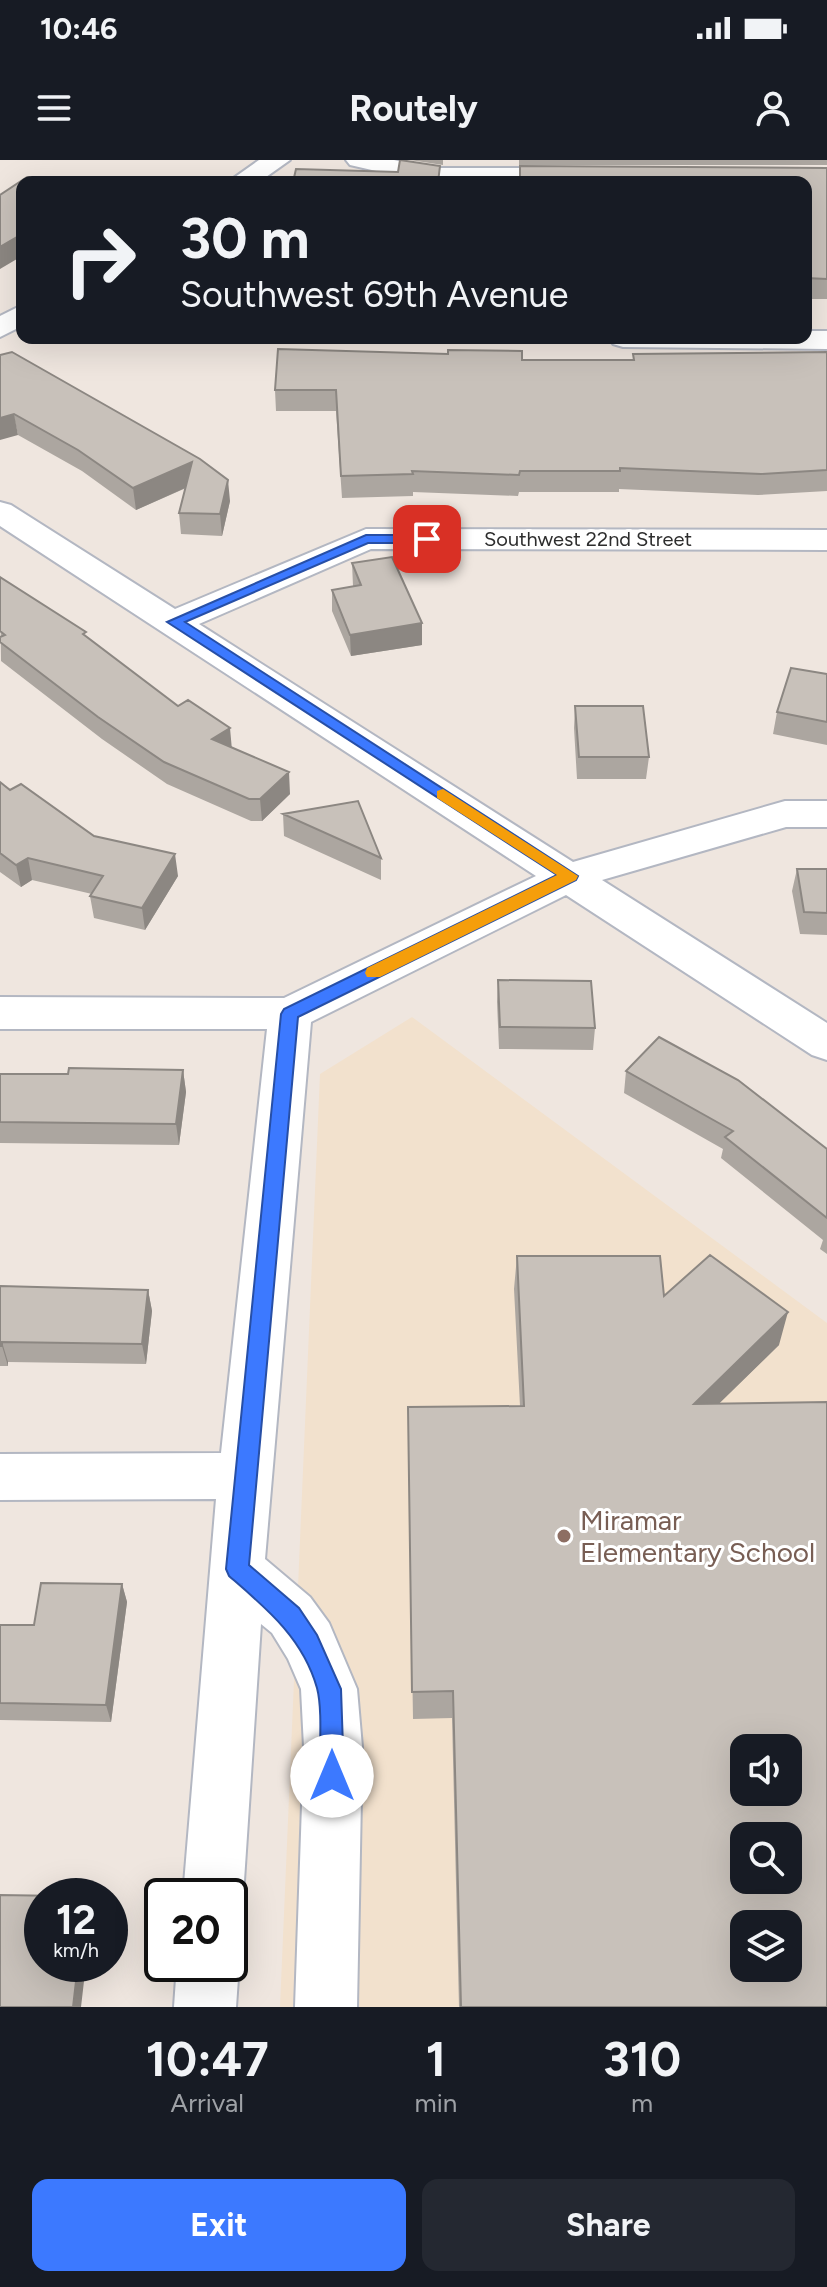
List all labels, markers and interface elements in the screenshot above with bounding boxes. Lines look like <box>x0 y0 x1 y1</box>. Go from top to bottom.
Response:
text: 10:46 <box>40 10 118 47</box>
icon: menu <box>32 86 76 130</box>
icon: person <box>751 86 795 130</box>
text: Routely <box>349 87 478 130</box>
text: 30 m <box>180 205 310 272</box>
icon: right <box>48 208 152 312</box>
text: Southwest 69th Avenue <box>180 273 568 316</box>
pin <box>393 505 461 573</box>
icon: arrive <box>405 517 449 561</box>
street label: Southwest 22nd Street <box>484 527 692 551</box>
place label: Miramar Elementary School <box>580 1503 815 1569</box>
marker: Miramar Elementary School <box>555 1527 573 1545</box>
position arrow <box>290 1734 374 1818</box>
map controls <box>730 1734 802 1982</box>
button: sound <box>730 1734 802 1806</box>
button: search <box>730 1822 802 1894</box>
speed limit sign: 20 <box>144 1878 248 1982</box>
text: 12 <box>56 1896 96 1944</box>
button: layers <box>730 1910 802 1982</box>
text: km/h <box>53 1938 99 1962</box>
text: 10:47 <box>146 2030 269 2088</box>
text: 1 <box>426 2030 446 2088</box>
text: 310 <box>603 2030 681 2088</box>
text: Arrival <box>171 2087 244 2119</box>
text: min <box>415 2087 457 2119</box>
text: m <box>631 2087 653 2119</box>
button: Exit <box>32 2179 406 2271</box>
button: Share <box>422 2179 795 2271</box>

